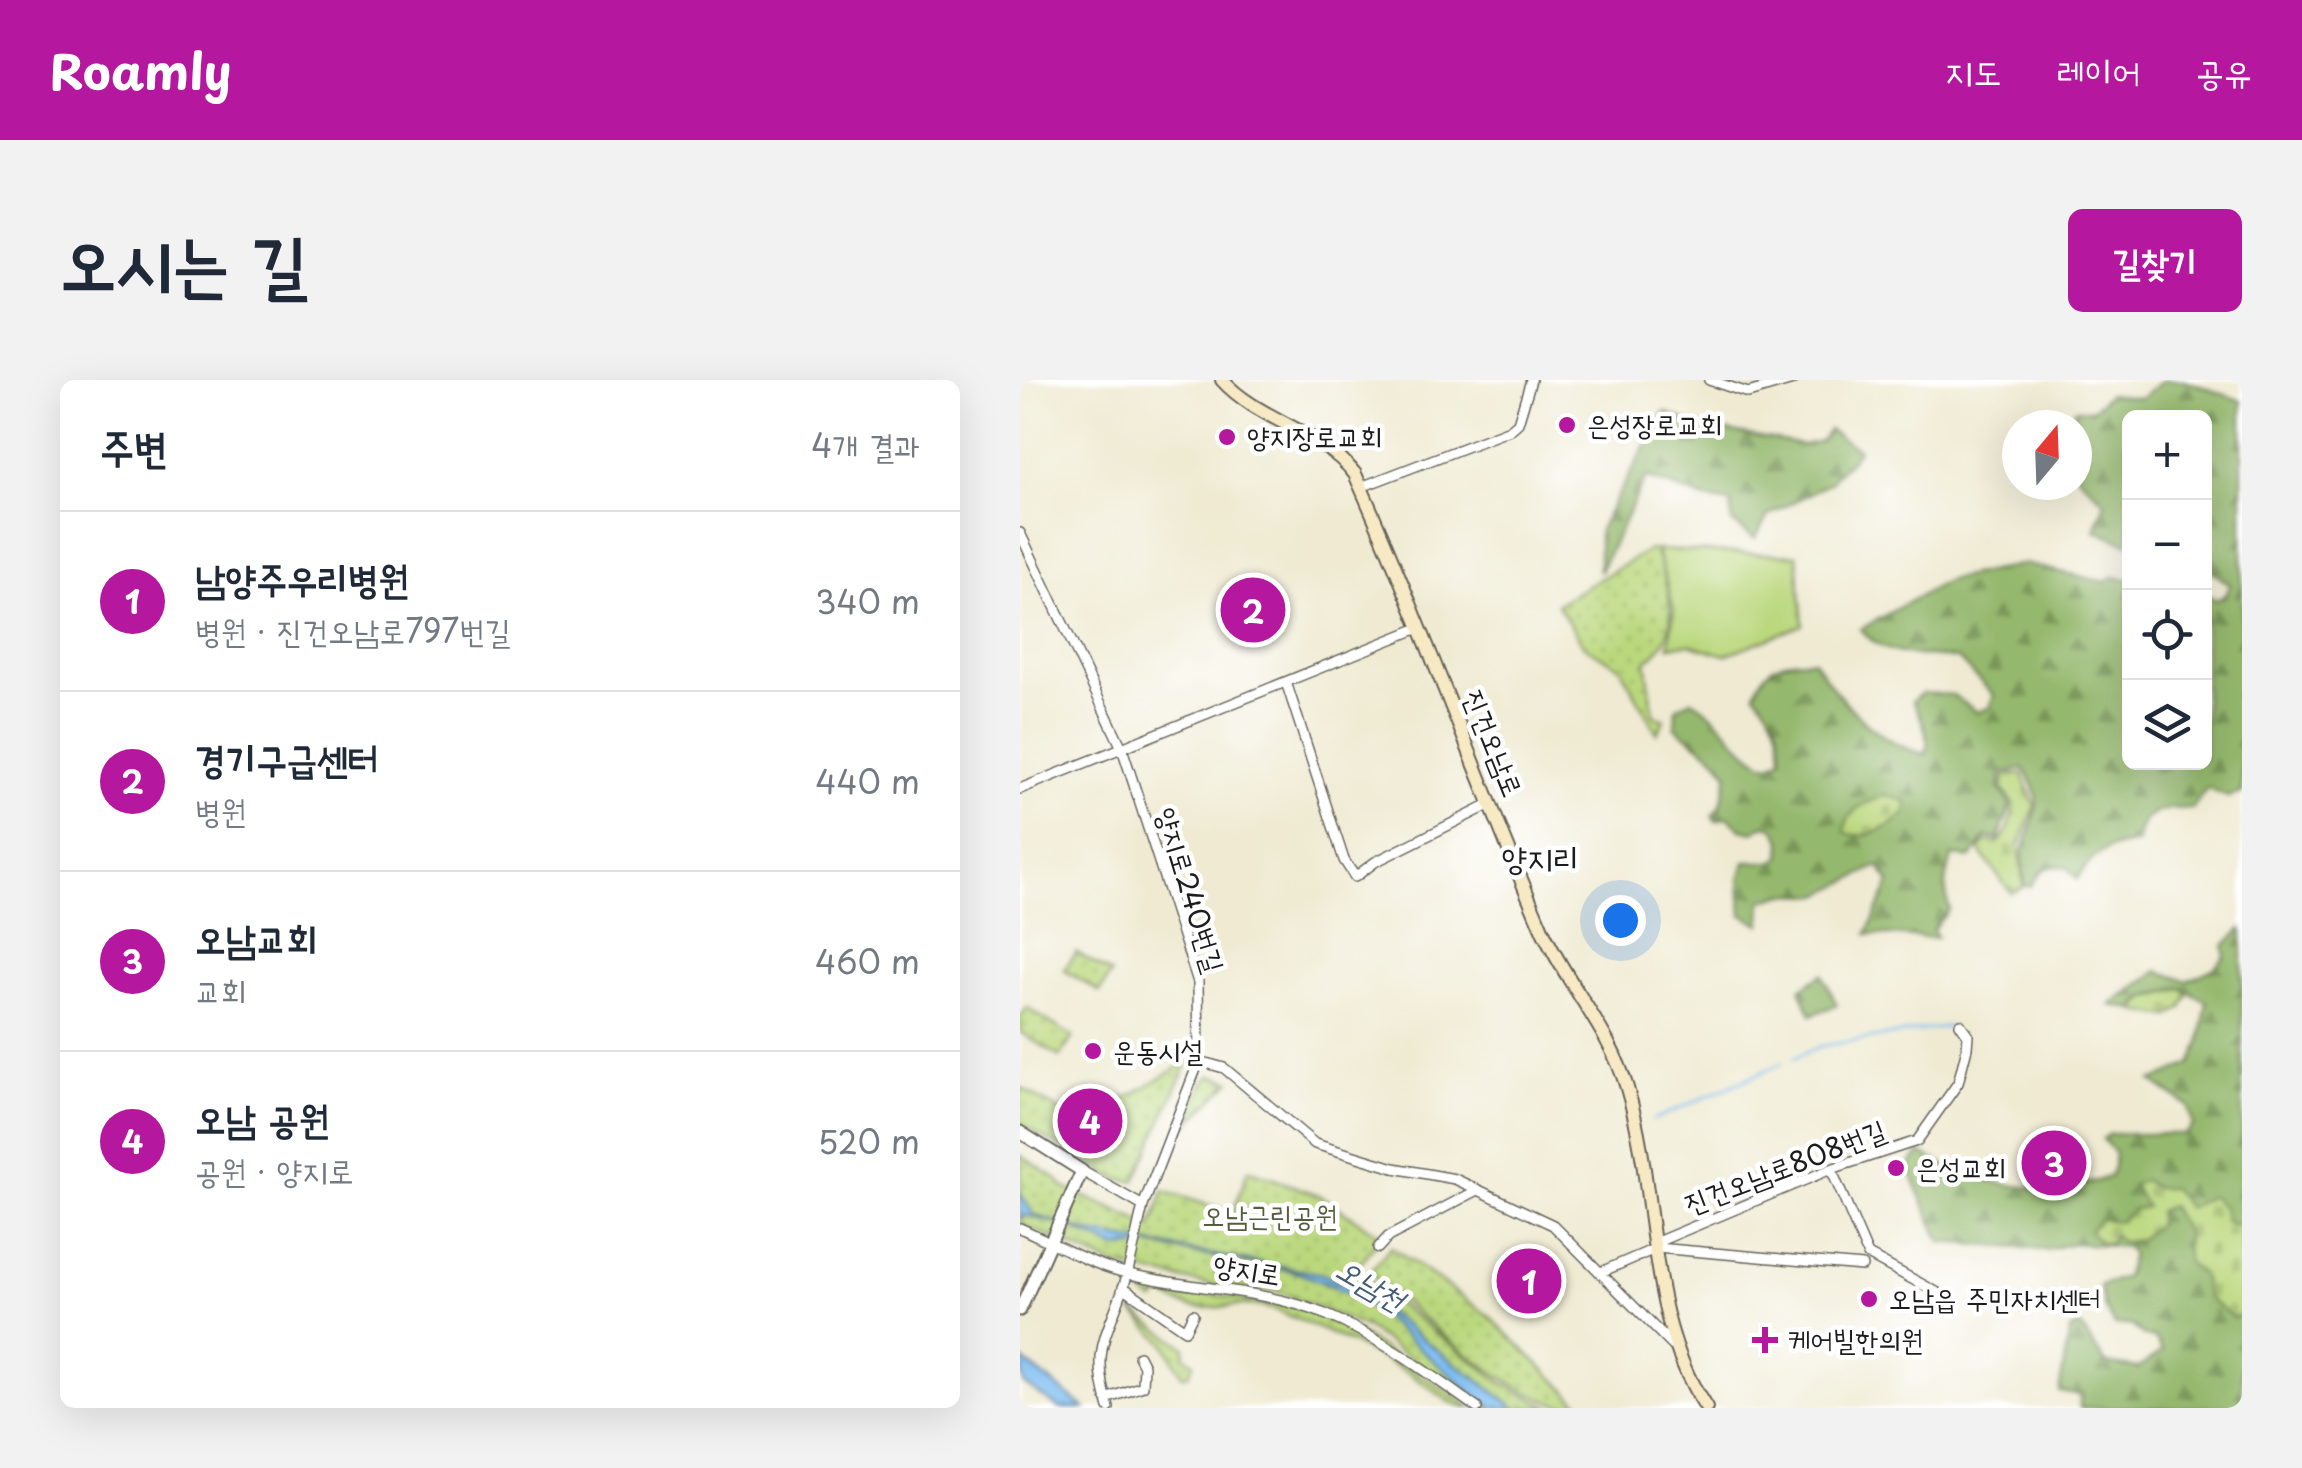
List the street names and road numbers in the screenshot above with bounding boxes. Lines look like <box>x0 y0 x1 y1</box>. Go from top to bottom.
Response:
street label: 진건오남로 <box>1453 682 1535 803</box>
street label: 양지로240번길 <box>1146 802 1237 977</box>
street label: 진건오남로808번길 <box>1677 1107 1892 1224</box>
street label: 양지로 <box>1210 1242 1284 1295</box>

